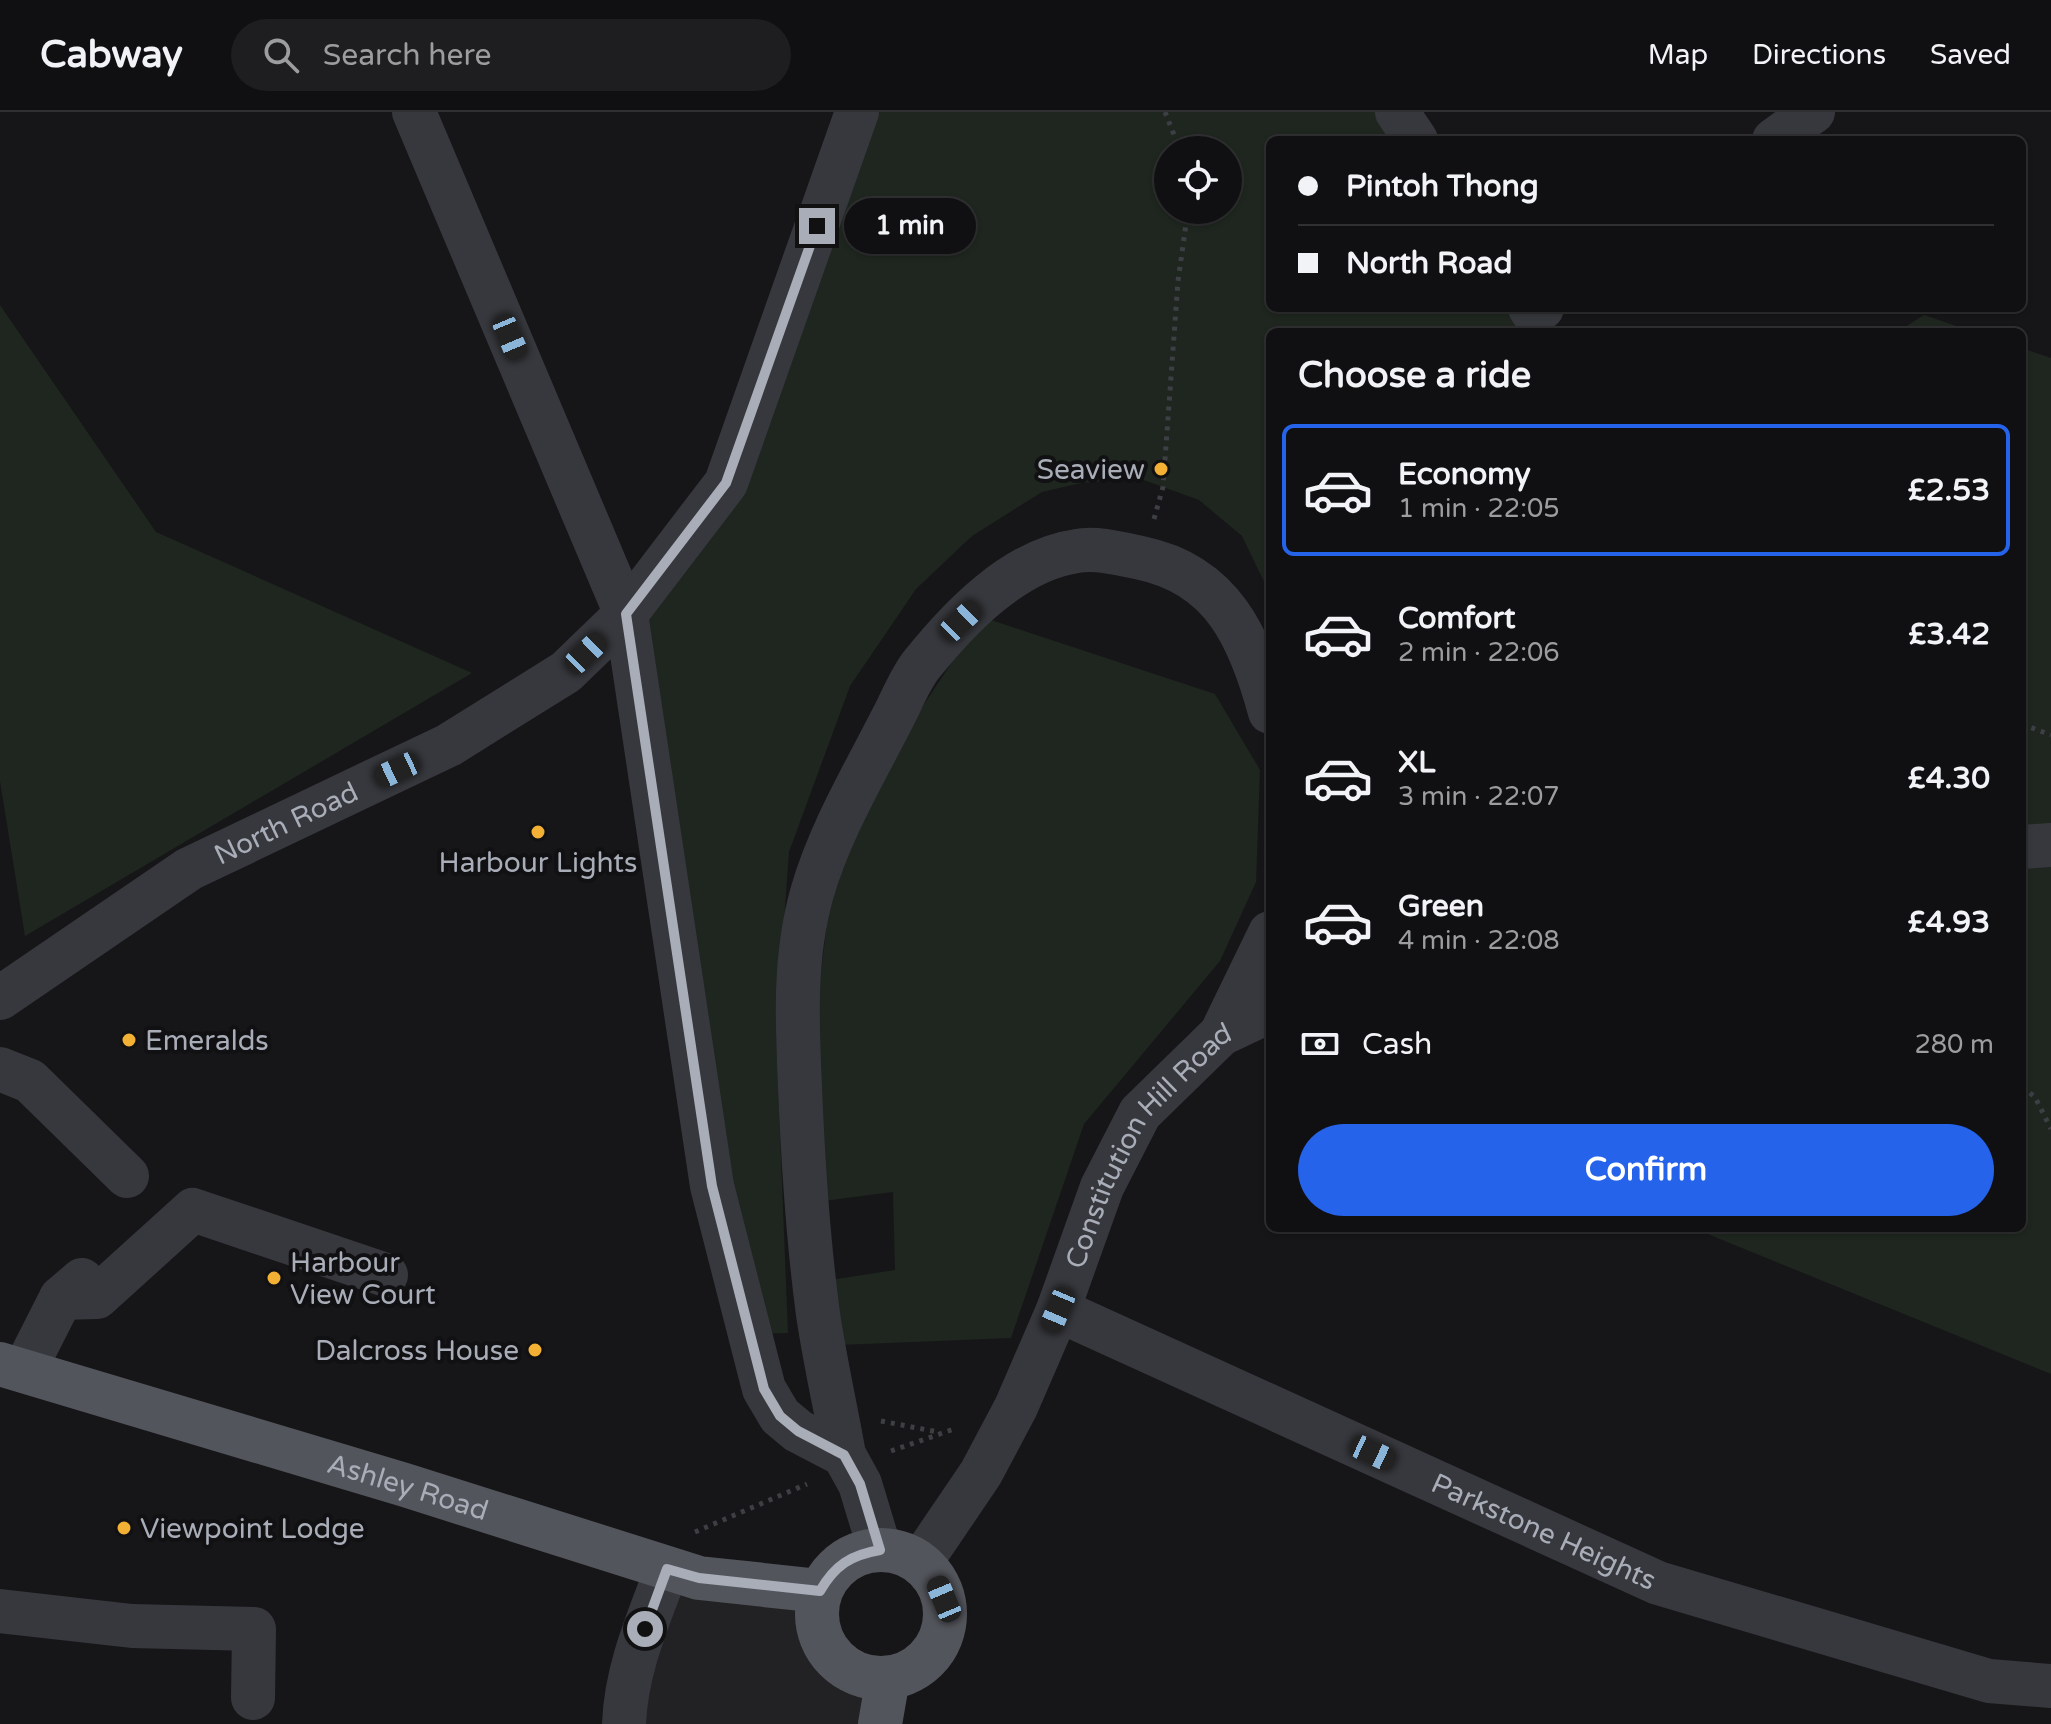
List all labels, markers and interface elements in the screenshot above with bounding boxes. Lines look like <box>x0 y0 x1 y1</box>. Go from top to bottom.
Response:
search box <box>231 19 791 91</box>
text: Cabway <box>40 32 183 78</box>
icon: search <box>259 33 303 77</box>
text: Search here <box>323 37 491 74</box>
text: Map <box>1648 38 1708 72</box>
text: Directions <box>1752 38 1886 72</box>
text: Saved <box>1930 38 2011 72</box>
map controls <box>1154 136 1242 224</box>
button: locate <box>1154 136 1242 224</box>
text: Pintoh Thong <box>1346 168 1539 205</box>
callout: 1 min <box>845 198 977 254</box>
route end <box>799 208 835 244</box>
text: 1 min <box>875 210 945 241</box>
text: North Road <box>1346 245 1512 282</box>
car <box>490 310 530 364</box>
text: Choose a ride <box>1298 354 1531 397</box>
place label: Seaview <box>1037 453 1145 487</box>
icon: car <box>1302 454 1374 526</box>
text: Economy <box>1398 456 1531 493</box>
marker: Seaview <box>1152 460 1170 478</box>
text: £2.53 <box>1908 472 1990 509</box>
text: 1 min · 22:05 <box>1398 493 1560 524</box>
car <box>935 596 987 646</box>
icon: car <box>1302 598 1374 670</box>
text: Comfort <box>1398 600 1516 637</box>
text: £3.42 <box>1908 616 1990 653</box>
car <box>560 628 612 678</box>
text: 2 min · 22:06 <box>1398 637 1560 668</box>
icon: car <box>1302 742 1374 814</box>
text: XL <box>1398 744 1435 781</box>
car <box>370 749 424 791</box>
text: £4.30 <box>1908 760 1990 797</box>
street label: North Road <box>209 775 364 873</box>
text: 3 min · 22:07 <box>1398 781 1560 812</box>
marker: Harbour Lights <box>529 823 547 841</box>
place label: Harbour Lights <box>439 846 637 880</box>
icon: car <box>1302 886 1374 958</box>
text: Green <box>1398 888 1484 925</box>
text: £4.93 <box>1908 904 1990 941</box>
text: 4 min · 22:08 <box>1398 925 1560 956</box>
street label: Constitution Hill Road <box>1058 1016 1237 1273</box>
icon: cash <box>1298 1022 1342 1066</box>
place label: Emeralds <box>145 1024 269 1058</box>
text: Cash <box>1362 1026 1432 1063</box>
text: 280 m <box>1914 1029 1994 1060</box>
marker: Emeralds <box>120 1031 138 1049</box>
button: Confirm <box>1298 1124 1994 1216</box>
place label: Harbour View Court <box>290 1246 436 1312</box>
marker: Harbour View Court <box>265 1269 283 1287</box>
car <box>1038 1283 1078 1337</box>
place label: Dalcross House <box>315 1334 519 1368</box>
marker: Dalcross House <box>526 1341 544 1359</box>
car <box>1346 1432 1400 1474</box>
street label: Ashley Road <box>323 1447 493 1528</box>
street label: Parkstone Heights <box>1426 1466 1661 1598</box>
place label: Viewpoint Lodge <box>140 1512 365 1546</box>
marker: Viewpoint Lodge <box>115 1519 133 1537</box>
car <box>924 1572 964 1626</box>
route start <box>627 1611 663 1647</box>

